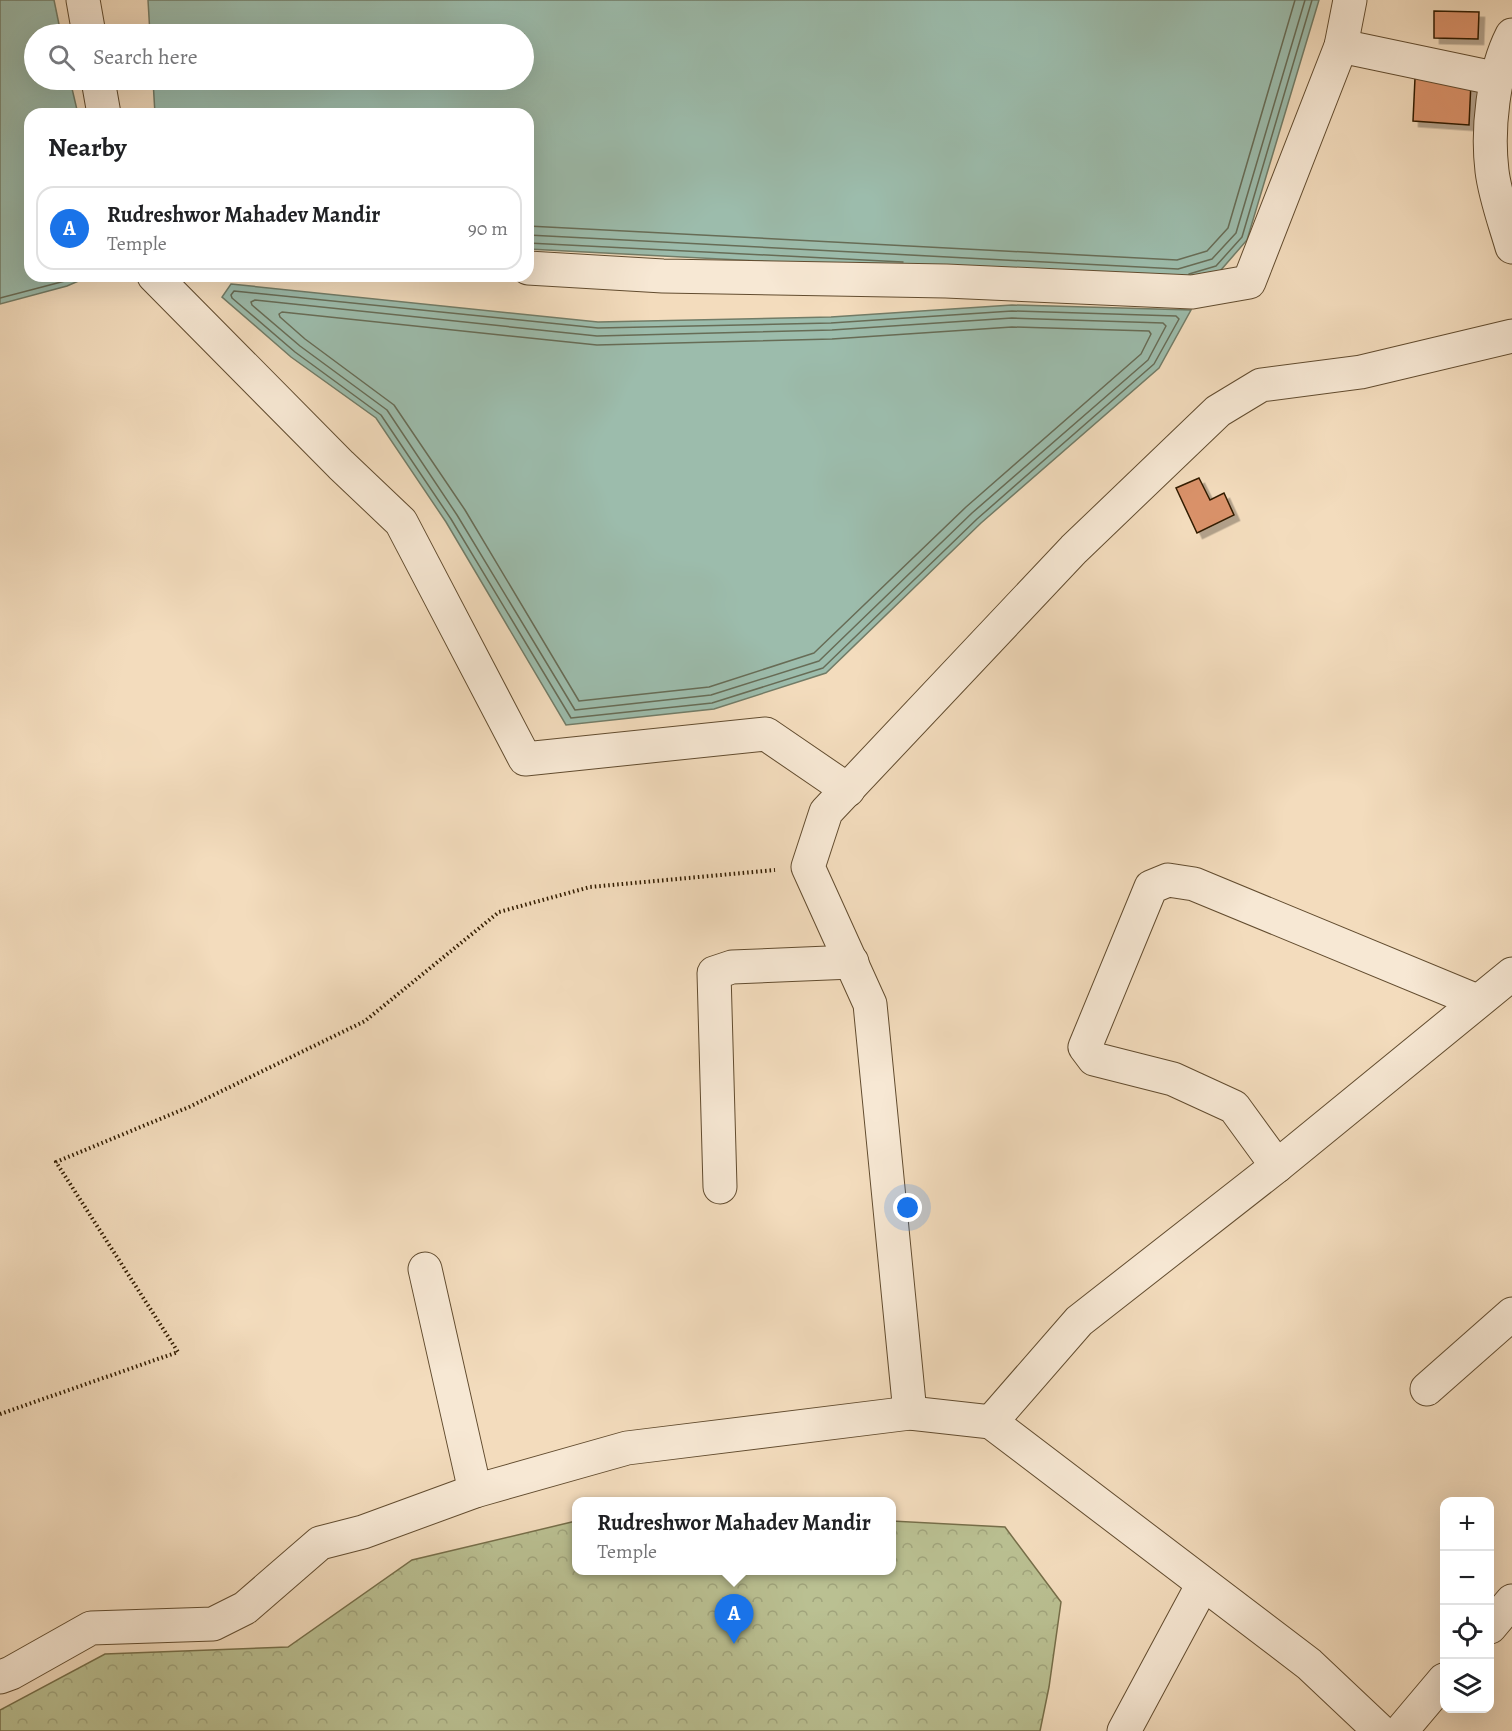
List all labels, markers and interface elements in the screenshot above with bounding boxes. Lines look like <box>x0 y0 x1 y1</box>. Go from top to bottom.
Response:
search box <box>24 24 534 90</box>
icon: search <box>45 41 78 74</box>
text: Search here <box>93 42 198 72</box>
text: Nearby <box>48 130 127 165</box>
text: Rudreshwor Mahadev Mandir <box>107 200 380 230</box>
text: A <box>63 215 76 242</box>
text: 90 m <box>468 215 508 242</box>
text: Temple <box>107 230 167 257</box>
your location <box>893 1193 922 1222</box>
popup <box>572 1497 896 1575</box>
map controls <box>1440 1497 1494 1713</box>
button: + <box>1440 1497 1494 1551</box>
text: Rudreshwor Mahadev Mandir <box>597 1508 871 1538</box>
text: Temple <box>597 1538 657 1565</box>
button: − <box>1440 1551 1494 1605</box>
pin: A <box>714 1594 754 1644</box>
button: locate <box>1440 1605 1494 1659</box>
button: layers <box>1440 1659 1494 1713</box>

